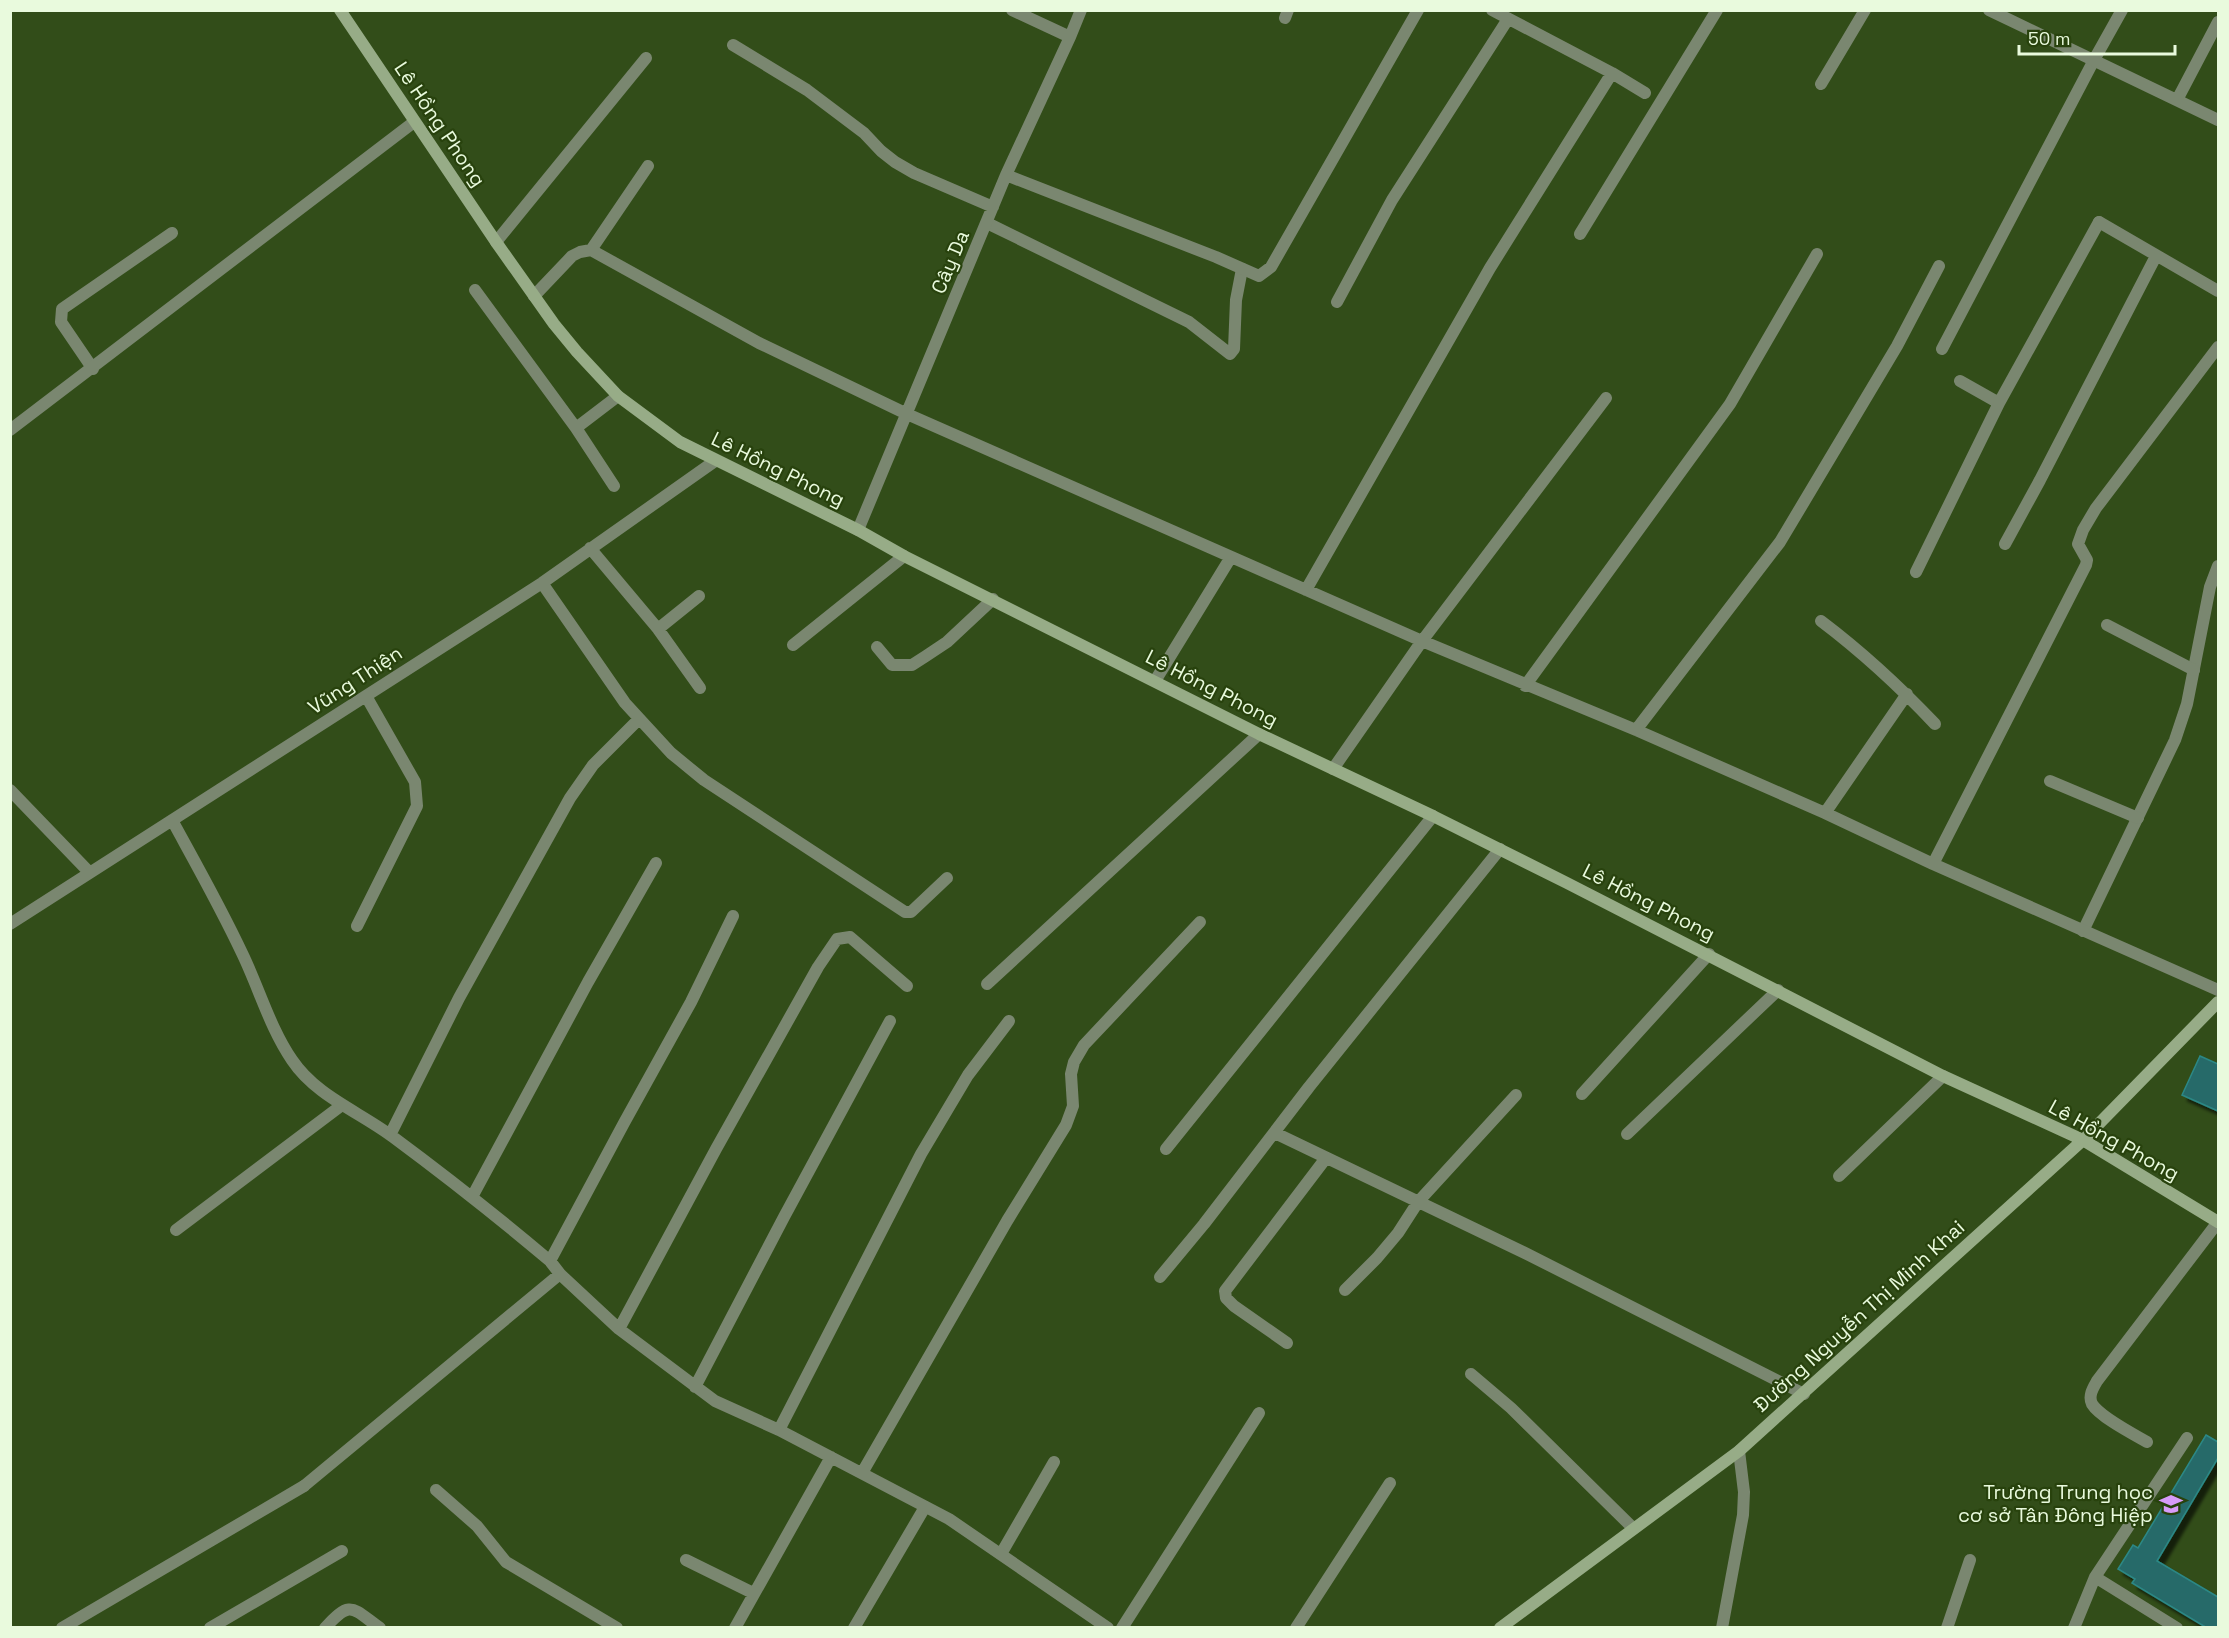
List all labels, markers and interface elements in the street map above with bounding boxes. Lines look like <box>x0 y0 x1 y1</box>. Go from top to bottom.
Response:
scale bar <box>2019 18 2175 56</box>
text: 50 m <box>2028 27 2070 50</box>
street label: Lê Hồng Phong <box>389 57 491 191</box>
street label: Cây Da <box>925 226 975 298</box>
street label: Lê Hồng Phong <box>707 425 849 513</box>
street label: Vũng Thiện <box>303 640 407 720</box>
street label: Lê Hồng Phong <box>1141 643 1283 733</box>
street label: Lê Hồng Phong <box>1578 857 1720 947</box>
street label: Lê Hồng Phong <box>2044 1093 2184 1187</box>
street label: Đường Nguyễn Thị Minh Khai <box>1748 1214 1970 1418</box>
place label: Trường Trung học cơ sở Tân Đông Hiệp <box>1958 1479 2153 1528</box>
school or university icon: Trường Trung học cơ sở Tân Đông Hiệp <box>2158 1491 2184 1517</box>

